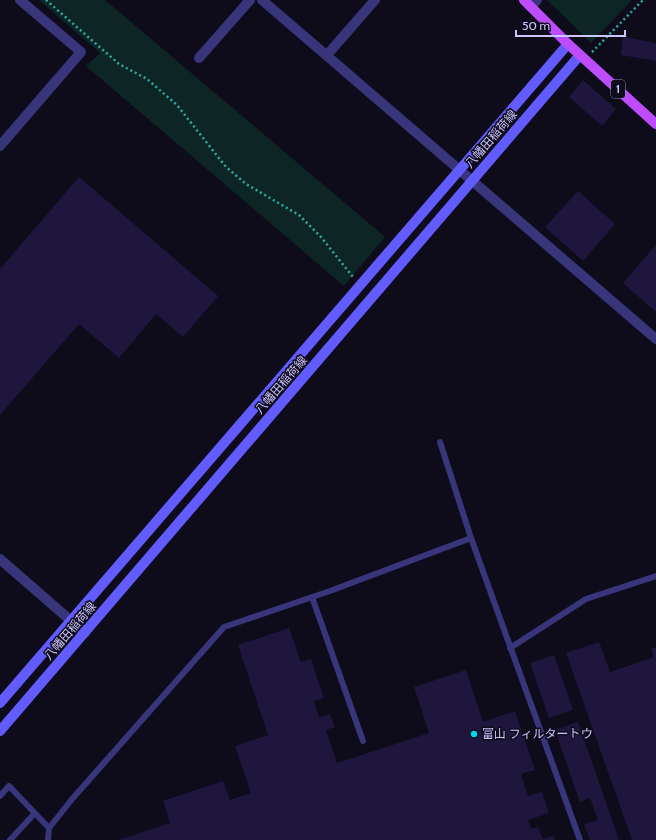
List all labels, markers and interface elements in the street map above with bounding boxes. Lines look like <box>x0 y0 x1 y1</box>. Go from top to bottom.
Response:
scale bar <box>516 12 625 38</box>
text: 50 m <box>522 18 550 33</box>
road number: 1 <box>611 80 625 98</box>
street label: 八幡田稲荷線 <box>461 107 520 171</box>
street label: 八幡田稲荷線 <box>251 353 310 417</box>
street label: 八幡田稲荷線 <box>40 599 99 663</box>
place label: 富山 フィルタートウ <box>482 726 592 741</box>
marker: 富山 フィルタートウ <box>469 729 479 739</box>

